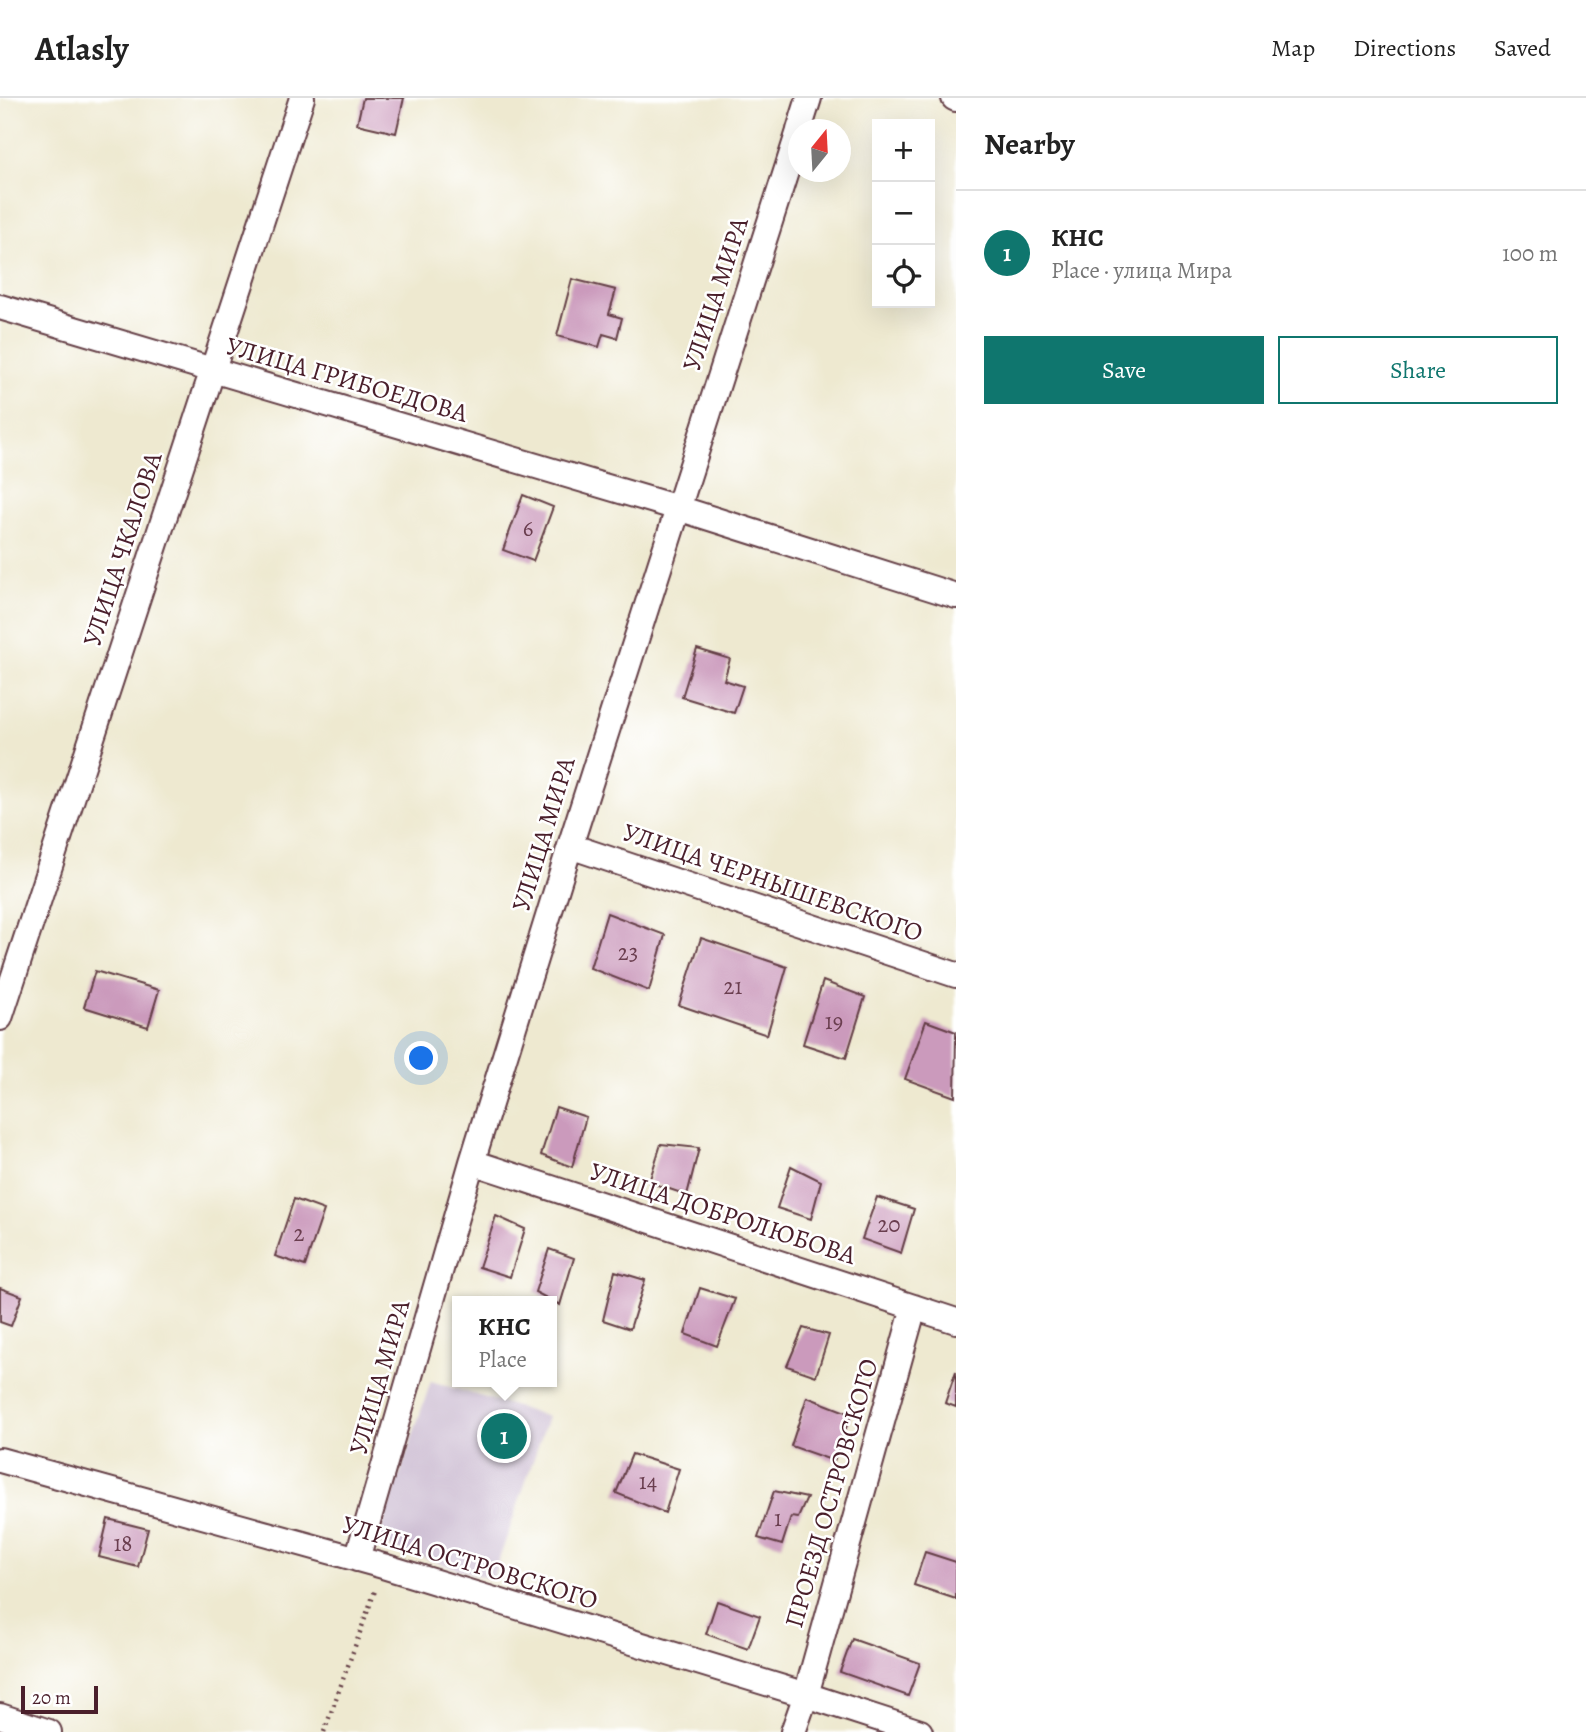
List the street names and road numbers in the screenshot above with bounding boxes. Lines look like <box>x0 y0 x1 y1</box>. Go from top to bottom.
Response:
street label: УЛИЦА МИРА <box>674 212 757 376</box>
street label: УЛИЦА ГРИБОЕДОВА <box>222 328 473 431</box>
street label: УЛИЦА ЧКАЛОВА <box>75 447 171 651</box>
street label: УЛИЦА МИРА <box>503 752 584 916</box>
street label: УЛИЦА ЧЕРНЫШЕВСКОГО <box>618 815 927 950</box>
street label: УЛИЦА ДОБРОЛЮБОВА <box>585 1154 861 1273</box>
street label: УЛИЦА МИРА <box>341 1295 419 1459</box>
street label: ПРОЕЗД ОСТРОВСКОГО <box>776 1355 887 1632</box>
street label: УЛИЦА ОСТРОВСКОГО <box>338 1507 602 1618</box>

